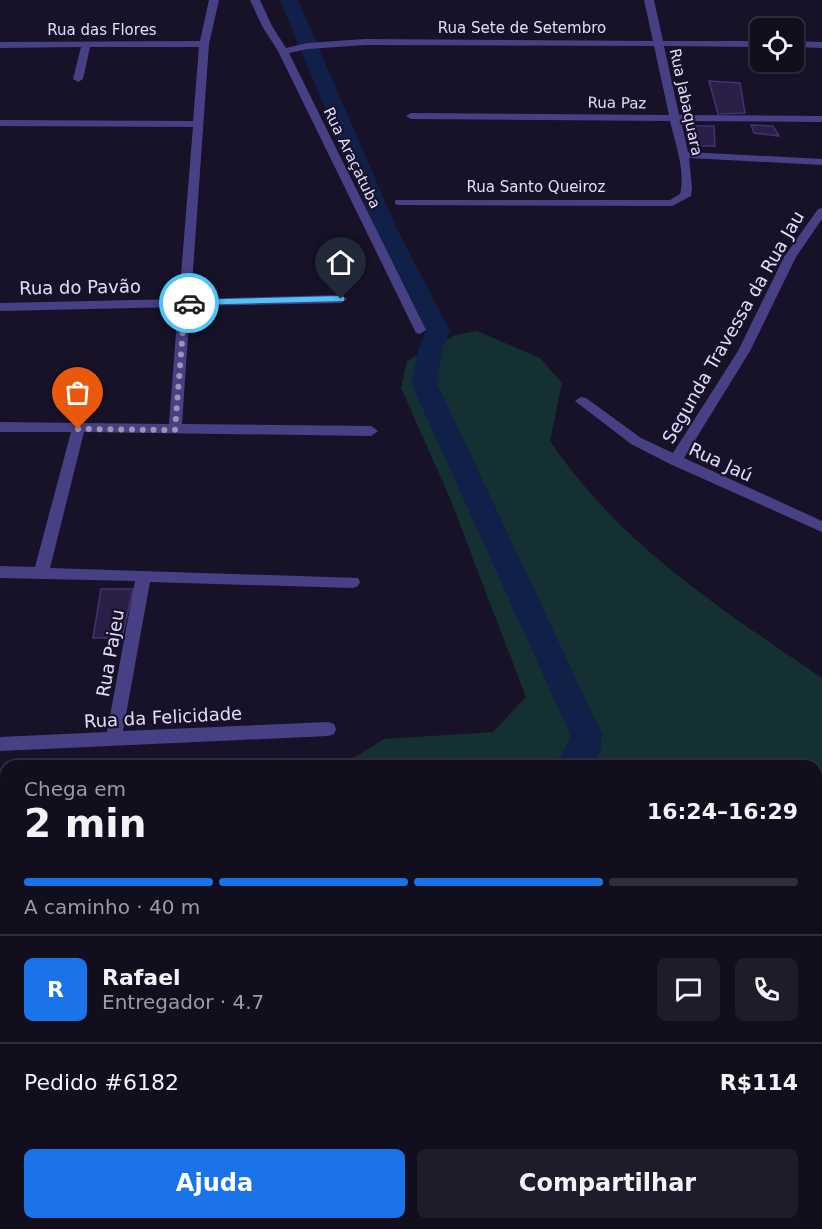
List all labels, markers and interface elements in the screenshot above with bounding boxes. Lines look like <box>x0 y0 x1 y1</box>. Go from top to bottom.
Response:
map controls <box>750 18 804 72</box>
button: locate <box>750 18 804 72</box>
street label: Rua Sete de Setembro <box>438 19 606 37</box>
street label: Rua das Flores <box>47 21 157 39</box>
street label: Rua Jabaquara <box>666 47 706 157</box>
street label: Rua Paz <box>588 93 647 113</box>
street label: Rua Araçatuba <box>320 104 384 212</box>
street label: Rua Santo Queiroz <box>467 178 606 196</box>
street label: Segunda Travessa da Rua Jau <box>658 207 808 447</box>
pin <box>315 237 366 299</box>
icon: home <box>324 246 357 279</box>
courier <box>159 273 219 333</box>
street label: Rua do Pavão <box>19 275 141 299</box>
icon: car <box>173 287 206 320</box>
pin <box>52 367 103 429</box>
icon: bag <box>61 376 94 409</box>
street label: Rua Jaú <box>686 438 756 486</box>
street label: Rua Pajeu <box>92 608 128 698</box>
street label: Rua da Felicidade <box>83 702 243 732</box>
text: Chega em <box>24 777 126 801</box>
text: 16:24–16:29 <box>647 799 798 824</box>
text: 2 min <box>24 801 146 846</box>
text: A caminho · 40 m <box>24 895 200 919</box>
button: chat <box>657 958 720 1021</box>
button: phone <box>735 958 798 1021</box>
text: Rafael <box>102 965 181 990</box>
text: R <box>47 977 64 1002</box>
text: Entregador · 4.7 <box>102 990 264 1014</box>
text: Pedido #6182 <box>24 1070 179 1095</box>
text: R$114 <box>720 1070 798 1095</box>
button: Ajuda <box>24 1149 405 1218</box>
button: Compartilhar <box>417 1149 798 1218</box>

